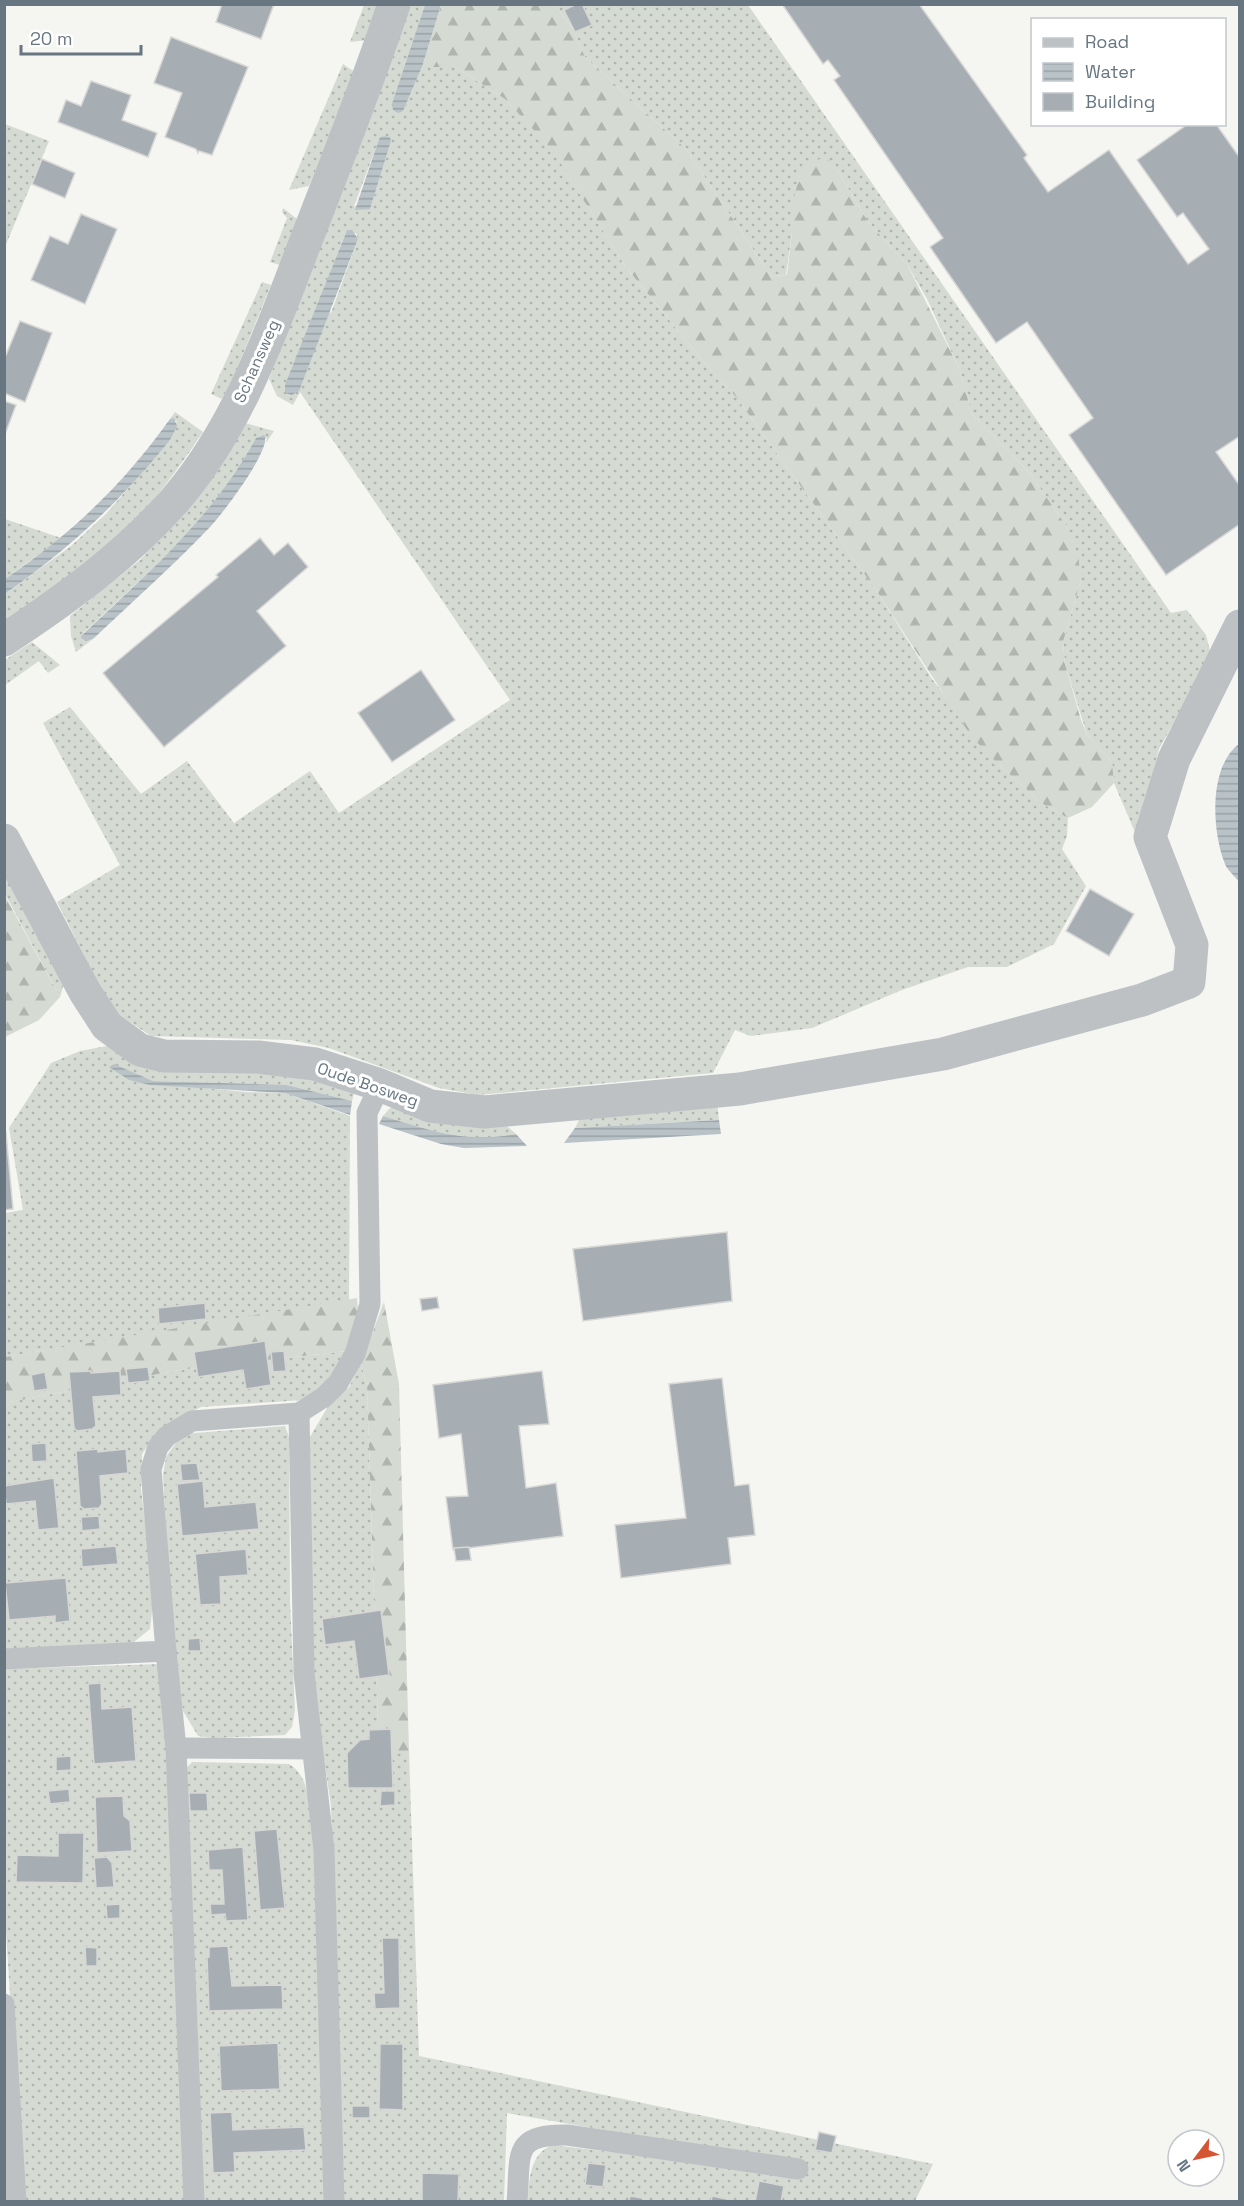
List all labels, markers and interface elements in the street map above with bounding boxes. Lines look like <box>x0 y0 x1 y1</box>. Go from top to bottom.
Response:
scale bar <box>21 18 141 56</box>
legend <box>1031 18 1226 126</box>
text: 20 m <box>30 27 73 50</box>
text: Road <box>1085 30 1129 53</box>
text: Water <box>1085 60 1136 83</box>
text: Building <box>1085 90 1155 113</box>
street label: Schansweg <box>229 316 284 406</box>
street label: Oude Bosweg <box>315 1057 421 1112</box>
north arrow <box>1166 2128 1226 2188</box>
text: N <box>1172 2156 1195 2176</box>

